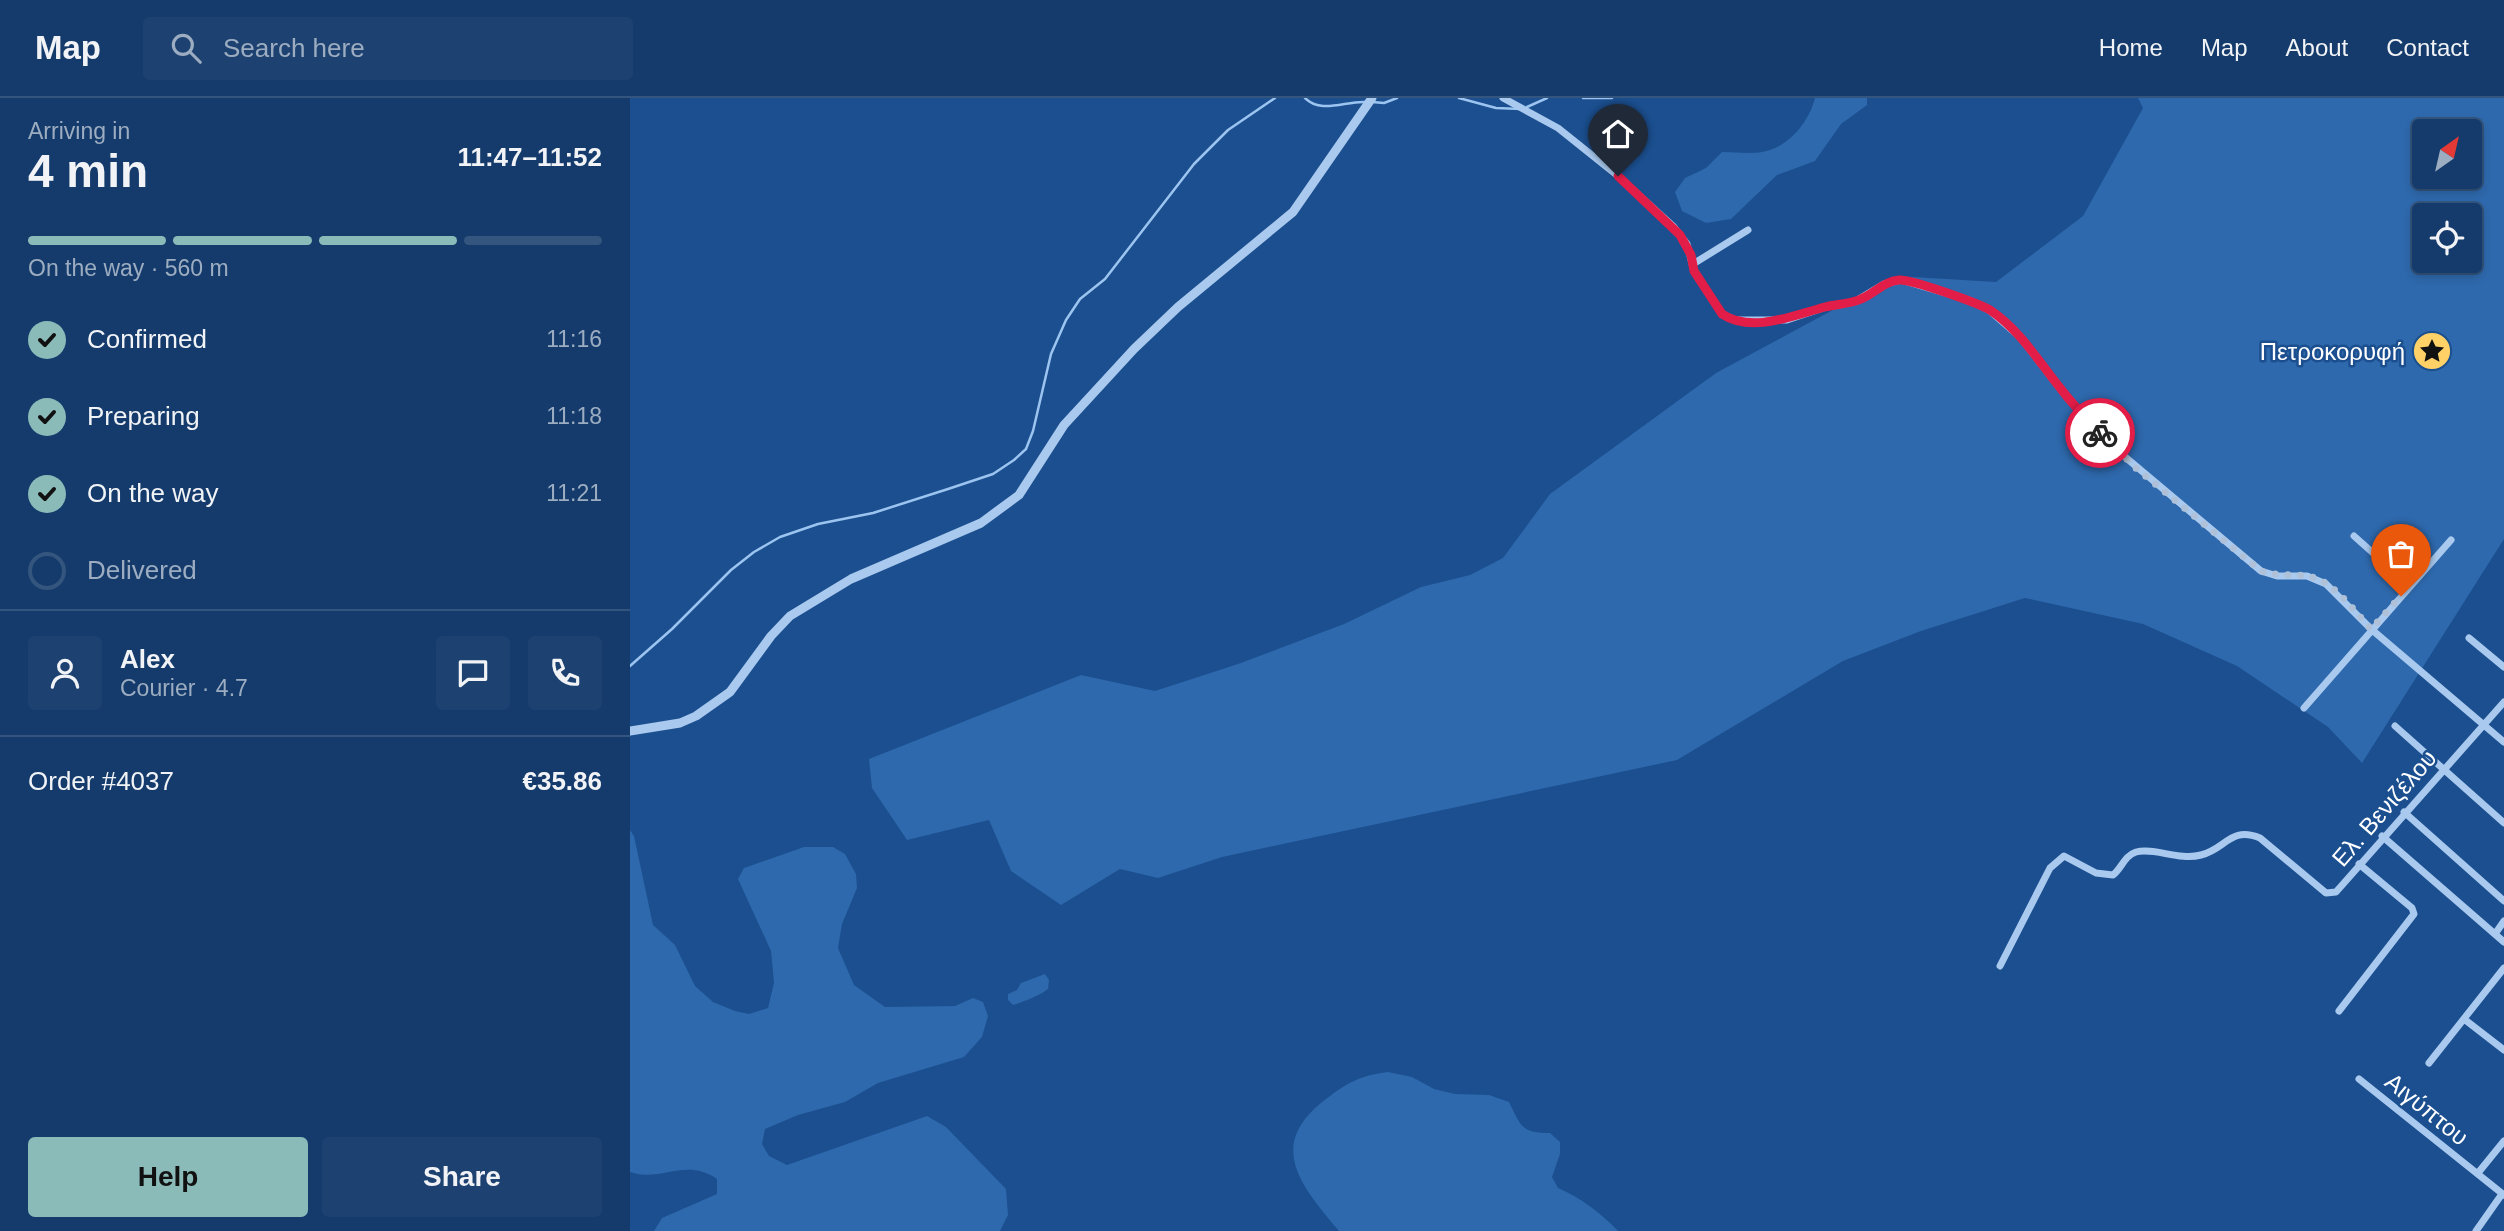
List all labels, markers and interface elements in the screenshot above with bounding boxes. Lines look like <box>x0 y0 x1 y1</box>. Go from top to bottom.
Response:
search box <box>143 17 633 80</box>
text: Map <box>35 29 101 66</box>
icon: search <box>167 29 205 67</box>
text: Search here <box>223 33 365 63</box>
text: Home <box>2099 34 2163 61</box>
text: Map <box>2201 34 2248 61</box>
text: About <box>2286 34 2348 61</box>
text: Contact <box>2386 34 2469 61</box>
pin <box>1588 104 1648 176</box>
icon: home <box>1599 115 1637 153</box>
text: Arriving in <box>28 118 130 144</box>
north arrow <box>2412 119 2482 189</box>
map controls <box>2412 119 2482 273</box>
text: 11:47–11:52 <box>457 142 602 172</box>
text: 4 min <box>28 145 148 197</box>
button: locate <box>2412 203 2482 273</box>
text: On the way · 560 m <box>28 255 229 281</box>
icon: check <box>28 321 66 359</box>
text: Confirmed <box>87 324 207 354</box>
text: 11:16 <box>546 326 602 352</box>
place icon: Πετροκορυφή <box>2411 330 2453 372</box>
place label: Πετροκορυφή <box>2260 338 2405 365</box>
icon: check <box>28 398 66 436</box>
courier <box>2065 398 2135 468</box>
text: Preparing <box>87 401 200 431</box>
text: 11:18 <box>546 403 602 429</box>
icon: bike <box>2081 414 2119 452</box>
icon: check <box>28 475 66 513</box>
text: On the way <box>87 478 219 508</box>
text: 11:21 <box>546 480 602 506</box>
pin <box>2371 524 2431 596</box>
icon: bag <box>2382 535 2420 573</box>
text: Delivered <box>87 555 197 585</box>
button: person <box>28 636 102 710</box>
button: chat <box>436 636 510 710</box>
button: phone <box>528 636 602 710</box>
text: Alex <box>120 644 175 674</box>
text: Courier · 4.7 <box>120 675 248 701</box>
street label: Ελ. Βενιζέλου <box>2326 745 2442 871</box>
text: Order #4037 <box>28 766 174 796</box>
text: €35.86 <box>522 766 602 796</box>
street label: Αιγύπτου <box>2380 1067 2474 1151</box>
button: Help <box>28 1137 308 1217</box>
button: Share <box>322 1137 602 1217</box>

